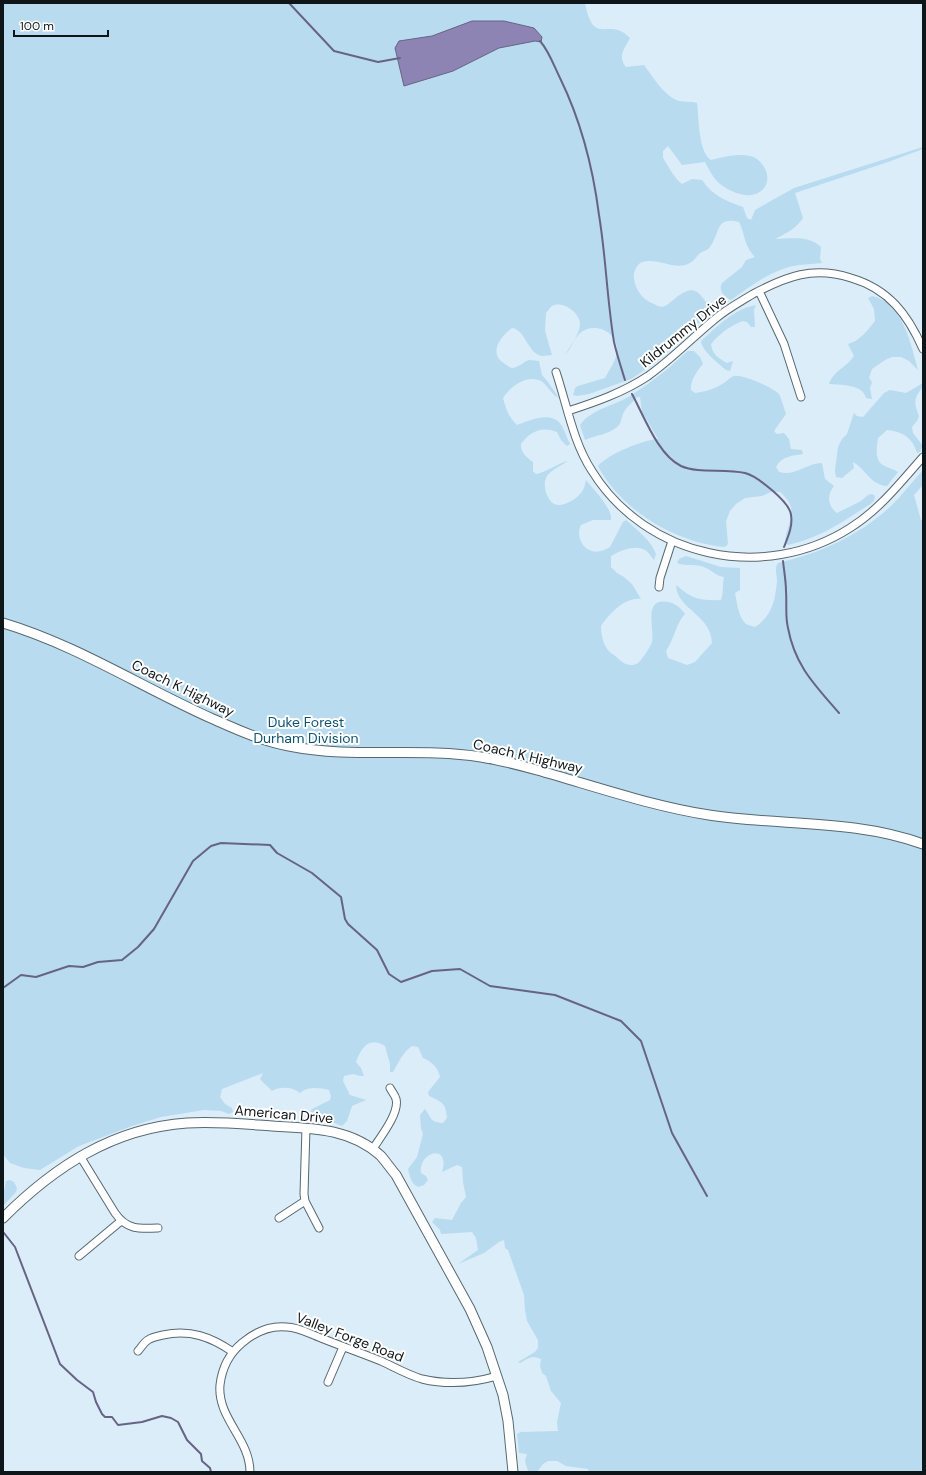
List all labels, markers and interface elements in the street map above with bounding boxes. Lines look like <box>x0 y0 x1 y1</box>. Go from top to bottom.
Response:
scale bar <box>14 12 108 38</box>
text: 100 m <box>20 18 54 34</box>
street label: Kildrummy Drive <box>636 291 730 371</box>
street label: Coach K Highway <box>129 655 237 721</box>
park label: Duke Forest Durham Division <box>253 713 359 747</box>
street label: Coach K Highway <box>471 735 585 777</box>
street label: American Drive <box>234 1101 334 1127</box>
street label: Valley Forge Road <box>294 1308 406 1366</box>

